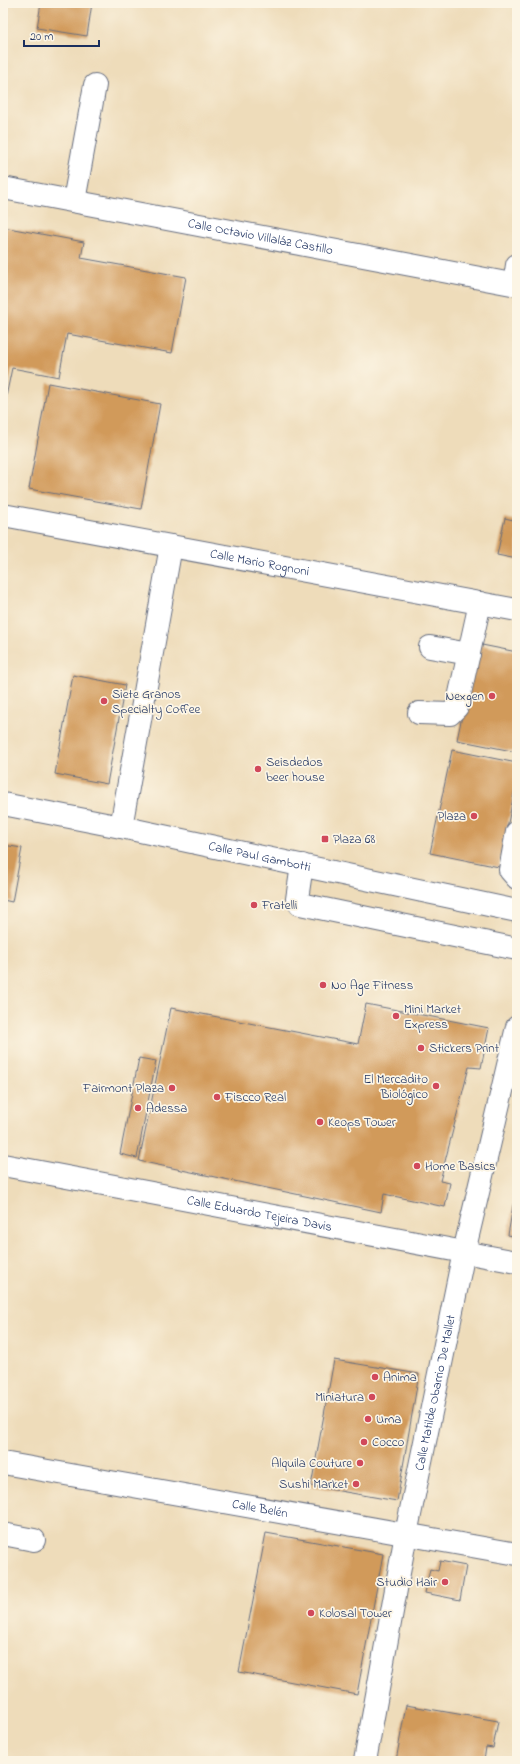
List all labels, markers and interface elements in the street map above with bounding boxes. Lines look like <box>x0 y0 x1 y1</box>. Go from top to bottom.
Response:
scale bar <box>24 22 99 48</box>
text: 20 m <box>30 28 53 46</box>
street label: Calle Octavio Villaláz Castillo <box>186 214 335 260</box>
street label: Calle Mario Rognoni <box>208 544 311 581</box>
place label: Siete Granos Specialty Coffee <box>112 685 200 720</box>
place label: Nexgen <box>445 687 484 707</box>
marker: Nexgen <box>487 691 497 701</box>
marker: Siete Granos Specialty Coffee <box>99 696 109 706</box>
place label: Seisdedos beer house <box>266 753 325 787</box>
marker: Seisdedos beer house <box>253 764 263 774</box>
place label: Plaza <box>438 807 466 826</box>
marker: Plaza <box>469 811 479 821</box>
place label: Plaza 68 <box>333 830 375 849</box>
marker: Plaza 68 <box>320 834 330 844</box>
street label: Calle Paul Gambotti <box>207 836 313 877</box>
place label: Fratelli <box>261 896 297 915</box>
marker: Fratelli <box>249 900 259 910</box>
place label: No Age Fitness <box>331 976 414 996</box>
marker: No Age Fitness <box>318 980 328 990</box>
place label: Mini Market Express <box>404 1000 462 1034</box>
marker: Mini Market Express <box>391 1011 401 1021</box>
place label: Stickers Print <box>429 1039 500 1058</box>
marker: Stickers Print <box>416 1043 426 1053</box>
place label: El Mercadito Biológico <box>363 1070 428 1105</box>
place label: Fairmont Plaza <box>82 1079 164 1098</box>
marker: El Mercadito Biológico <box>431 1081 441 1091</box>
marker: Fairmont Plaza <box>167 1083 177 1093</box>
place label: Fiscco Real <box>224 1088 286 1107</box>
marker: Fiscco Real <box>212 1092 222 1102</box>
place label: Adessa <box>146 1099 187 1118</box>
marker: Adessa <box>133 1103 143 1113</box>
place label: Keops Tower <box>328 1113 397 1132</box>
marker: Keops Tower <box>315 1117 325 1127</box>
place label: Home Basics <box>425 1157 496 1176</box>
marker: Home Basics <box>412 1161 422 1171</box>
street label: Calle Eduardo Tejeira Davis <box>185 1190 334 1236</box>
street label: Calle Matilde Obarrio De Mallet <box>410 1312 461 1472</box>
place label: Anima <box>383 1368 417 1387</box>
marker: Anima <box>370 1372 380 1382</box>
place label: Miniatura <box>315 1388 364 1407</box>
marker: Miniatura <box>367 1392 377 1402</box>
place label: Uma <box>376 1410 401 1429</box>
marker: Uma <box>363 1414 373 1424</box>
place label: Cocco <box>372 1433 404 1452</box>
marker: Cocco <box>359 1437 369 1447</box>
place label: Alquila Couture <box>271 1454 352 1473</box>
marker: Alquila Couture <box>355 1458 365 1468</box>
place label: Sushi Market <box>279 1475 349 1494</box>
marker: Sushi Market <box>351 1479 361 1489</box>
street label: Calle Belén <box>230 1494 290 1523</box>
place label: Studio Hair <box>376 1573 438 1592</box>
marker: Studio Hair <box>440 1577 450 1587</box>
place label: Kolosal Tower <box>319 1604 393 1623</box>
marker: Kolosal Tower <box>306 1608 316 1618</box>

